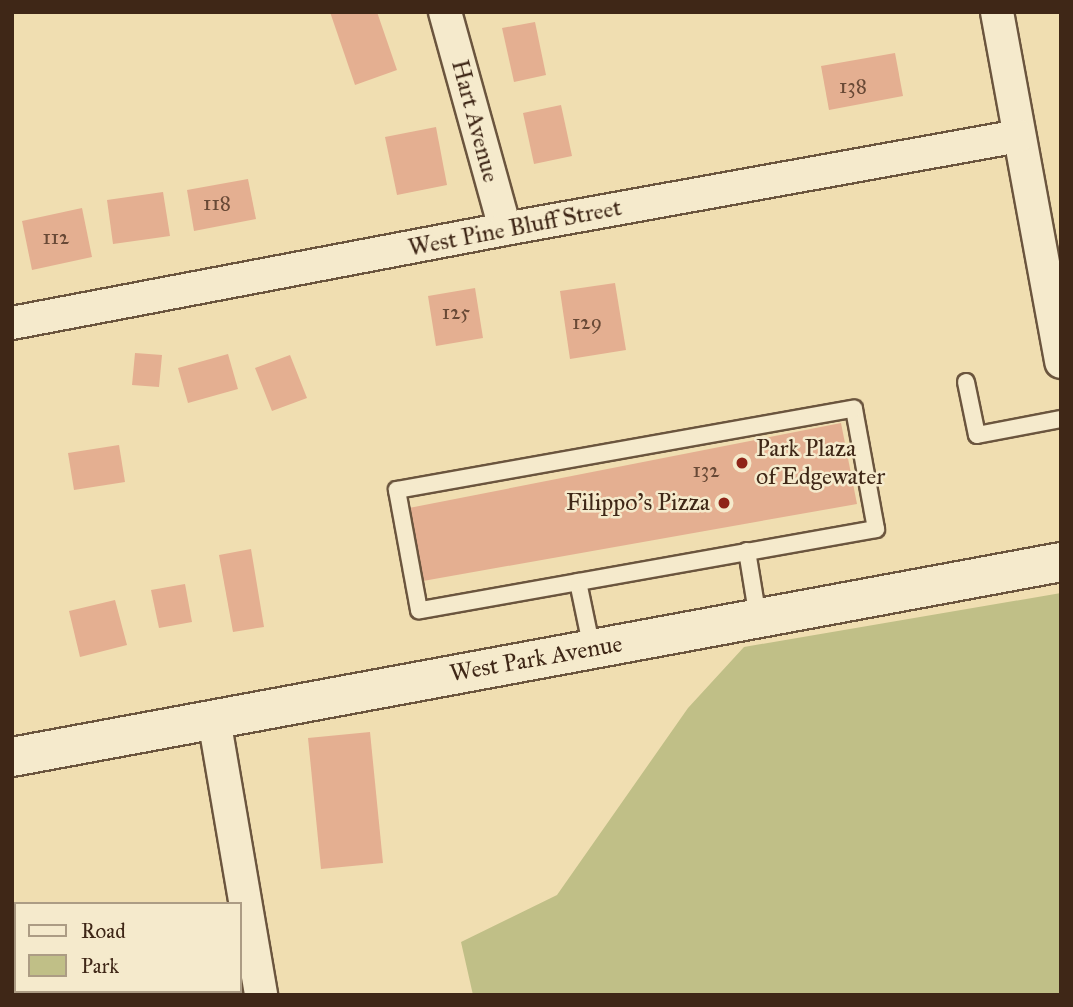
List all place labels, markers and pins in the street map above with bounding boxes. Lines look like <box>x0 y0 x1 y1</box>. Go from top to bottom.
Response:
place label: Park Plaza of Edgewater <box>756 435 885 491</box>
marker: Park Plaza of Edgewater <box>734 455 750 471</box>
place label: Filippo's Pizza <box>566 489 710 517</box>
marker: Filippo's Pizza <box>716 495 732 511</box>

